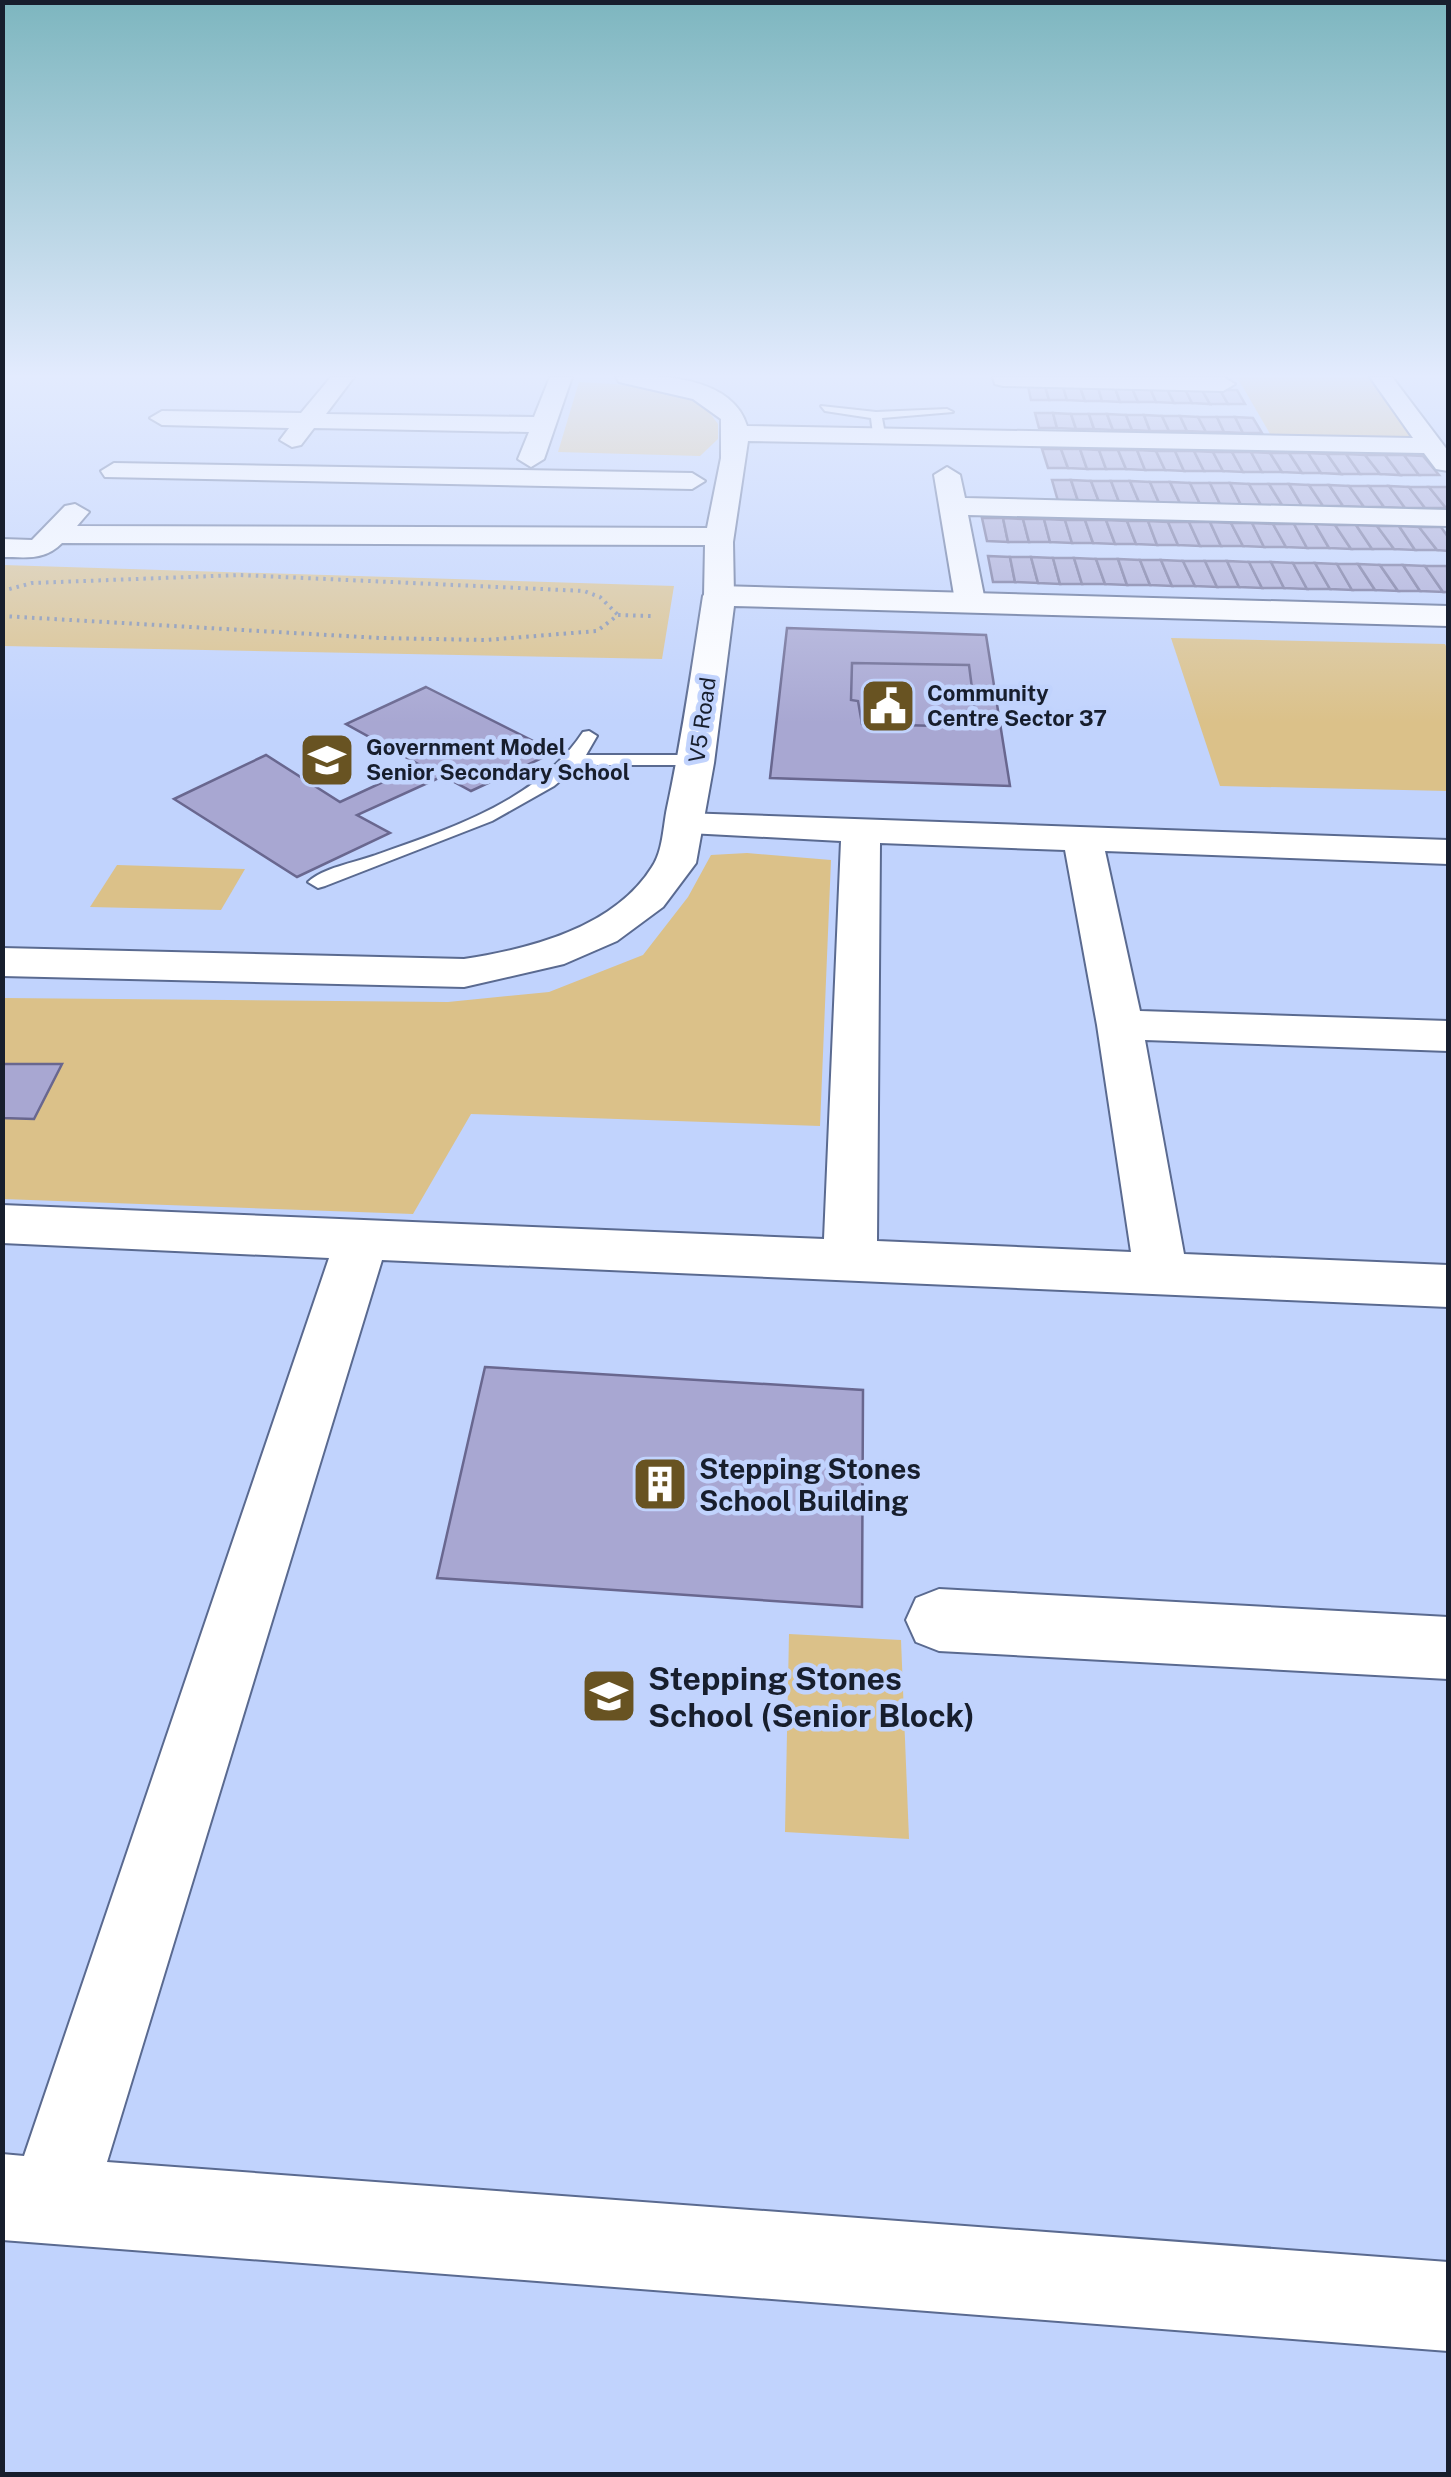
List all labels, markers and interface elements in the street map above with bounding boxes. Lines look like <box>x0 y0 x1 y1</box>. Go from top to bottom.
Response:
street label: V5 Road <box>683 675 721 765</box>
public building icon: Community Centre Sector 37 <box>858 676 918 736</box>
place label: Community Centre Sector 37 <box>927 680 1107 731</box>
school or university icon: Government Model Senior Secondary School <box>297 730 357 790</box>
place label: Government Model Senior Secondary School <box>366 734 630 785</box>
place label: Stepping Stones School Building <box>699 1452 921 1517</box>
building icon: Stepping Stones School Building <box>630 1454 690 1514</box>
place label: Stepping Stones School (Senior Block) <box>648 1660 975 1734</box>
school or university icon: Stepping Stones School (Senior Block) <box>579 1666 639 1726</box>

